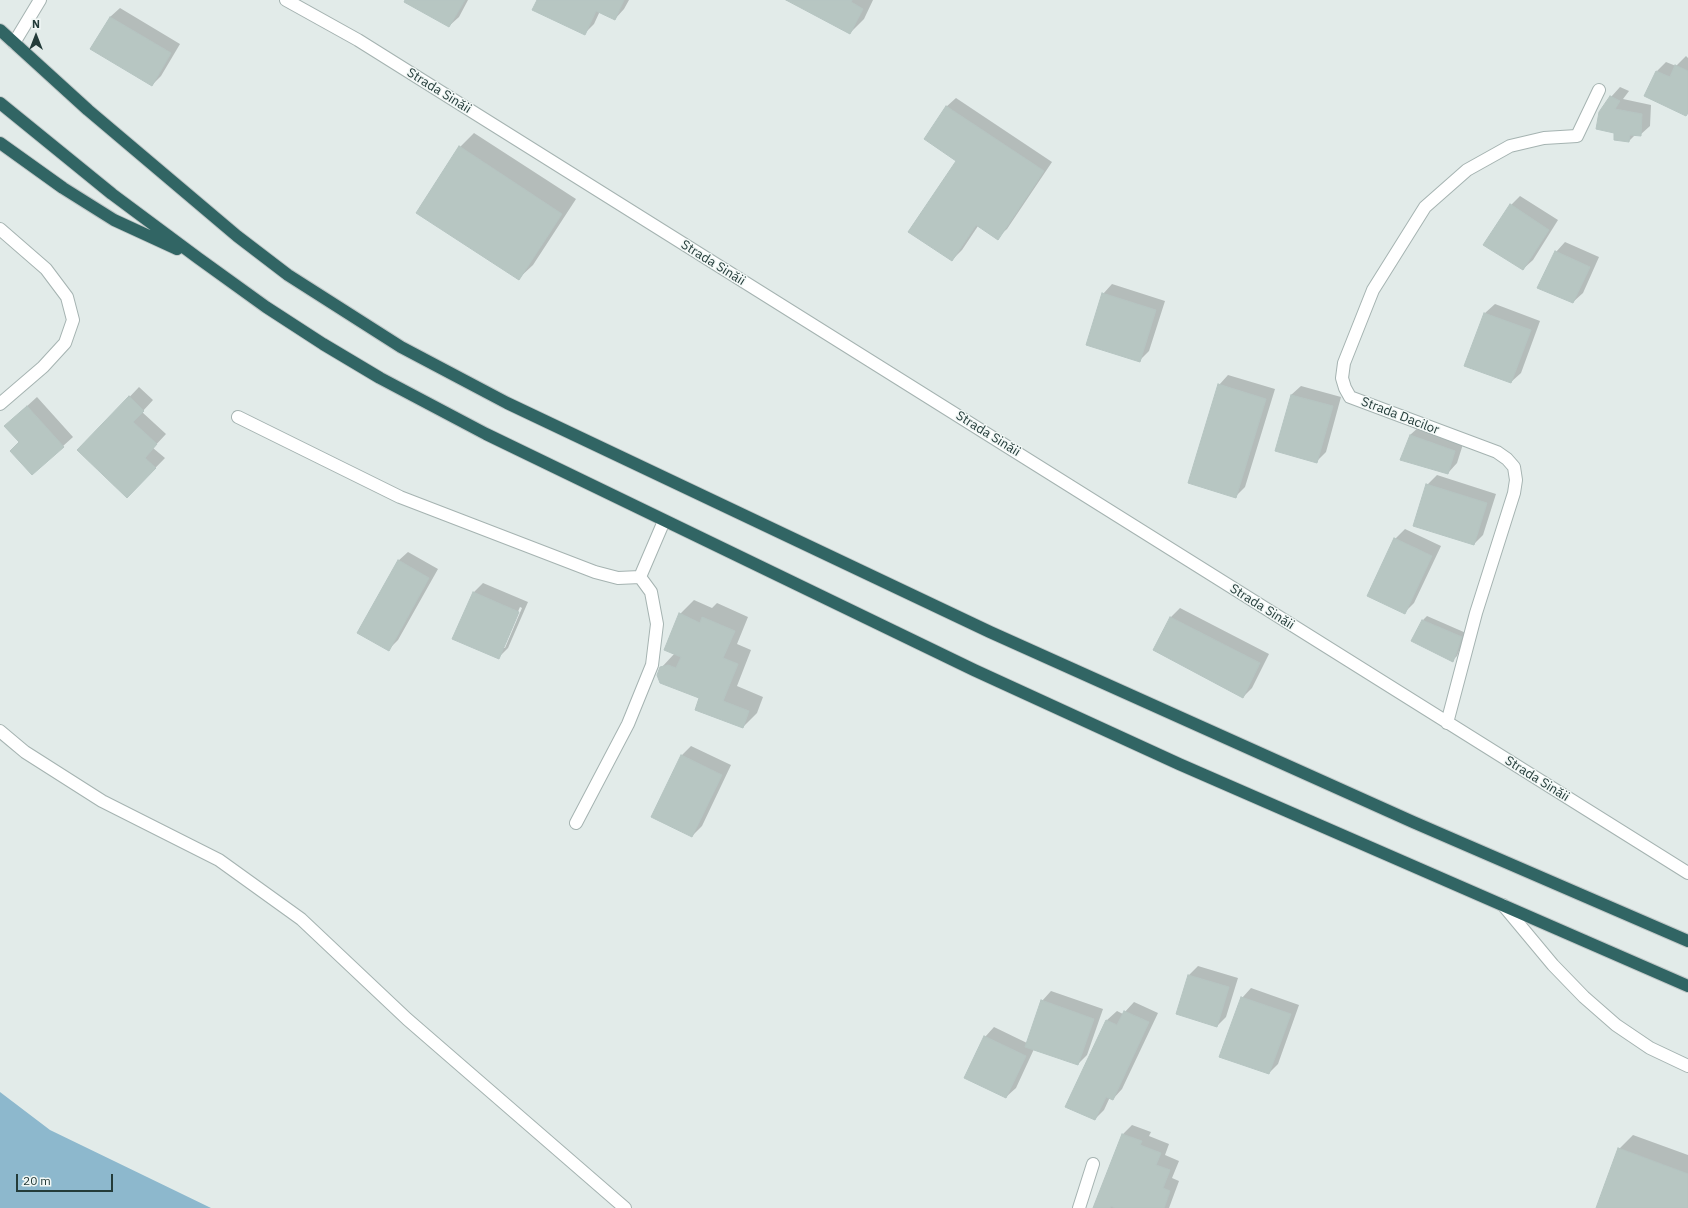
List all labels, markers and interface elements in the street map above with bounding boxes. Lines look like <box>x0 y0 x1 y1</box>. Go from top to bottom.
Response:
north arrow <box>16 16 56 56</box>
text: N <box>32 17 40 31</box>
street label: Strada Sinăii <box>404 65 474 117</box>
street label: Strada Sinăii <box>678 237 748 289</box>
street label: Strada Dacilor <box>1359 394 1441 438</box>
street label: Strada Sinăii <box>953 408 1023 460</box>
street label: Strada Sinăii <box>1227 581 1297 633</box>
street label: Strada Sinăii <box>1502 753 1572 805</box>
scale bar <box>18 1166 115 1192</box>
text: 20 m <box>23 1173 51 1188</box>

